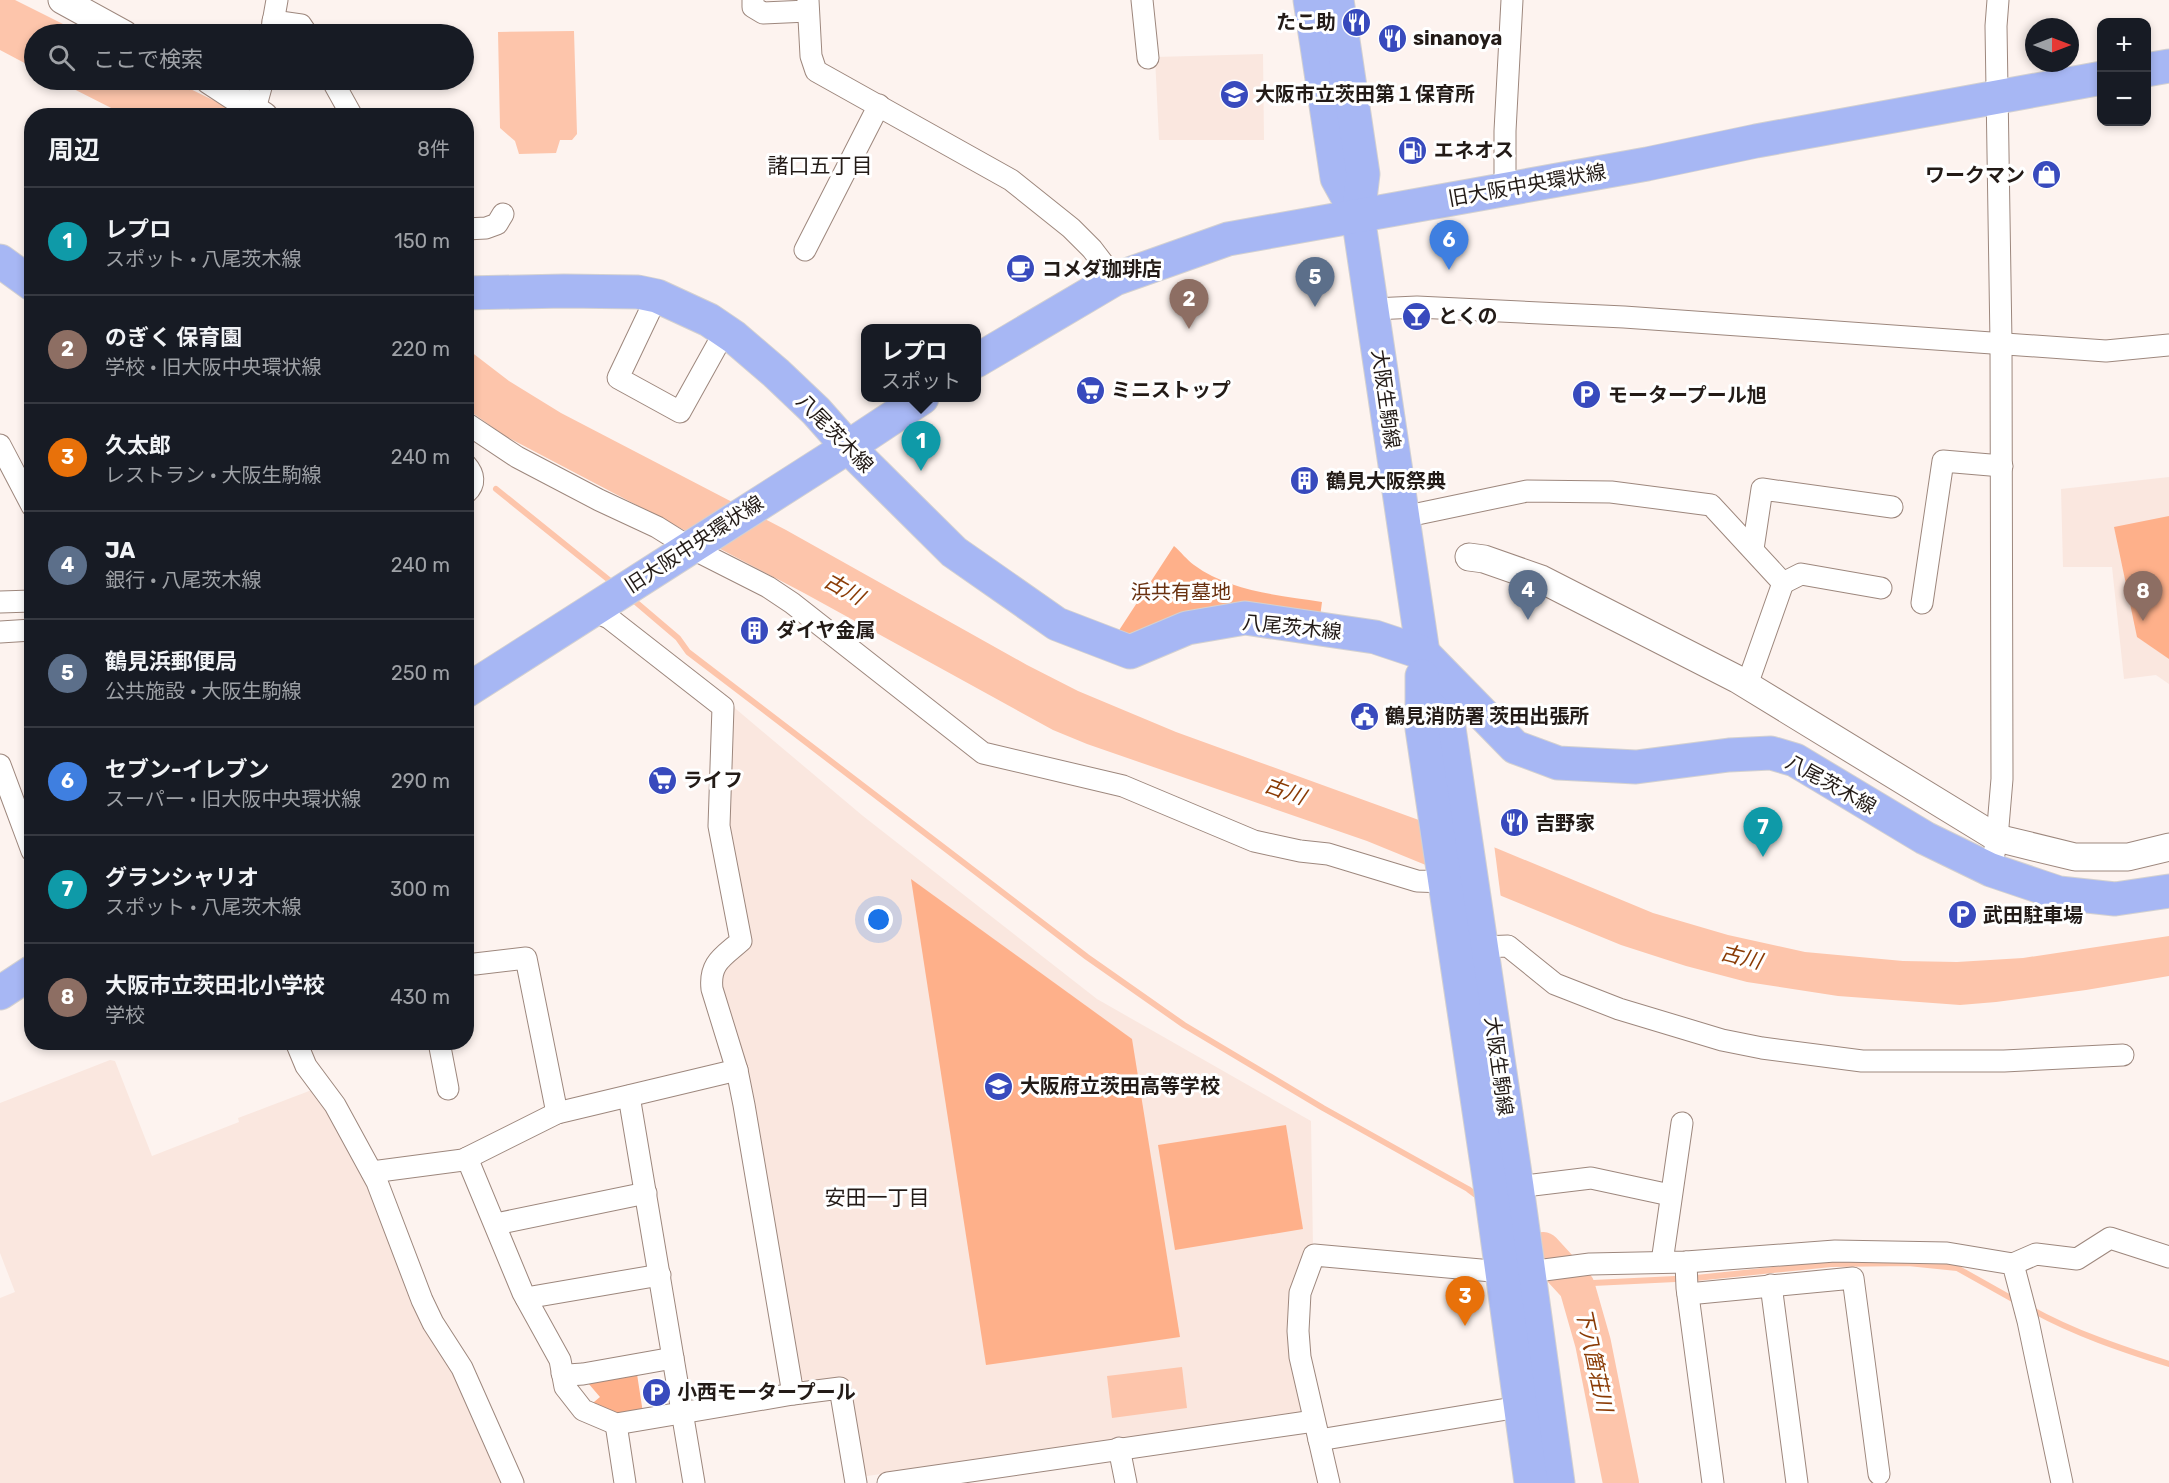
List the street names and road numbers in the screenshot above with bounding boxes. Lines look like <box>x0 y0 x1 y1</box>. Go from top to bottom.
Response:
street label: 旧大阪中央環状線 <box>1446 159 1608 211</box>
street label: 大阪生駒線 <box>1367 348 1405 450</box>
street label: 八尾茨木線 <box>792 389 878 477</box>
street label: 旧大阪中央環状線 <box>620 490 768 598</box>
street label: 八尾茨木線 <box>1241 610 1343 644</box>
street label: 八尾茨木線 <box>1781 749 1881 819</box>
street label: 大阪生駒線 <box>1480 1015 1518 1117</box>

